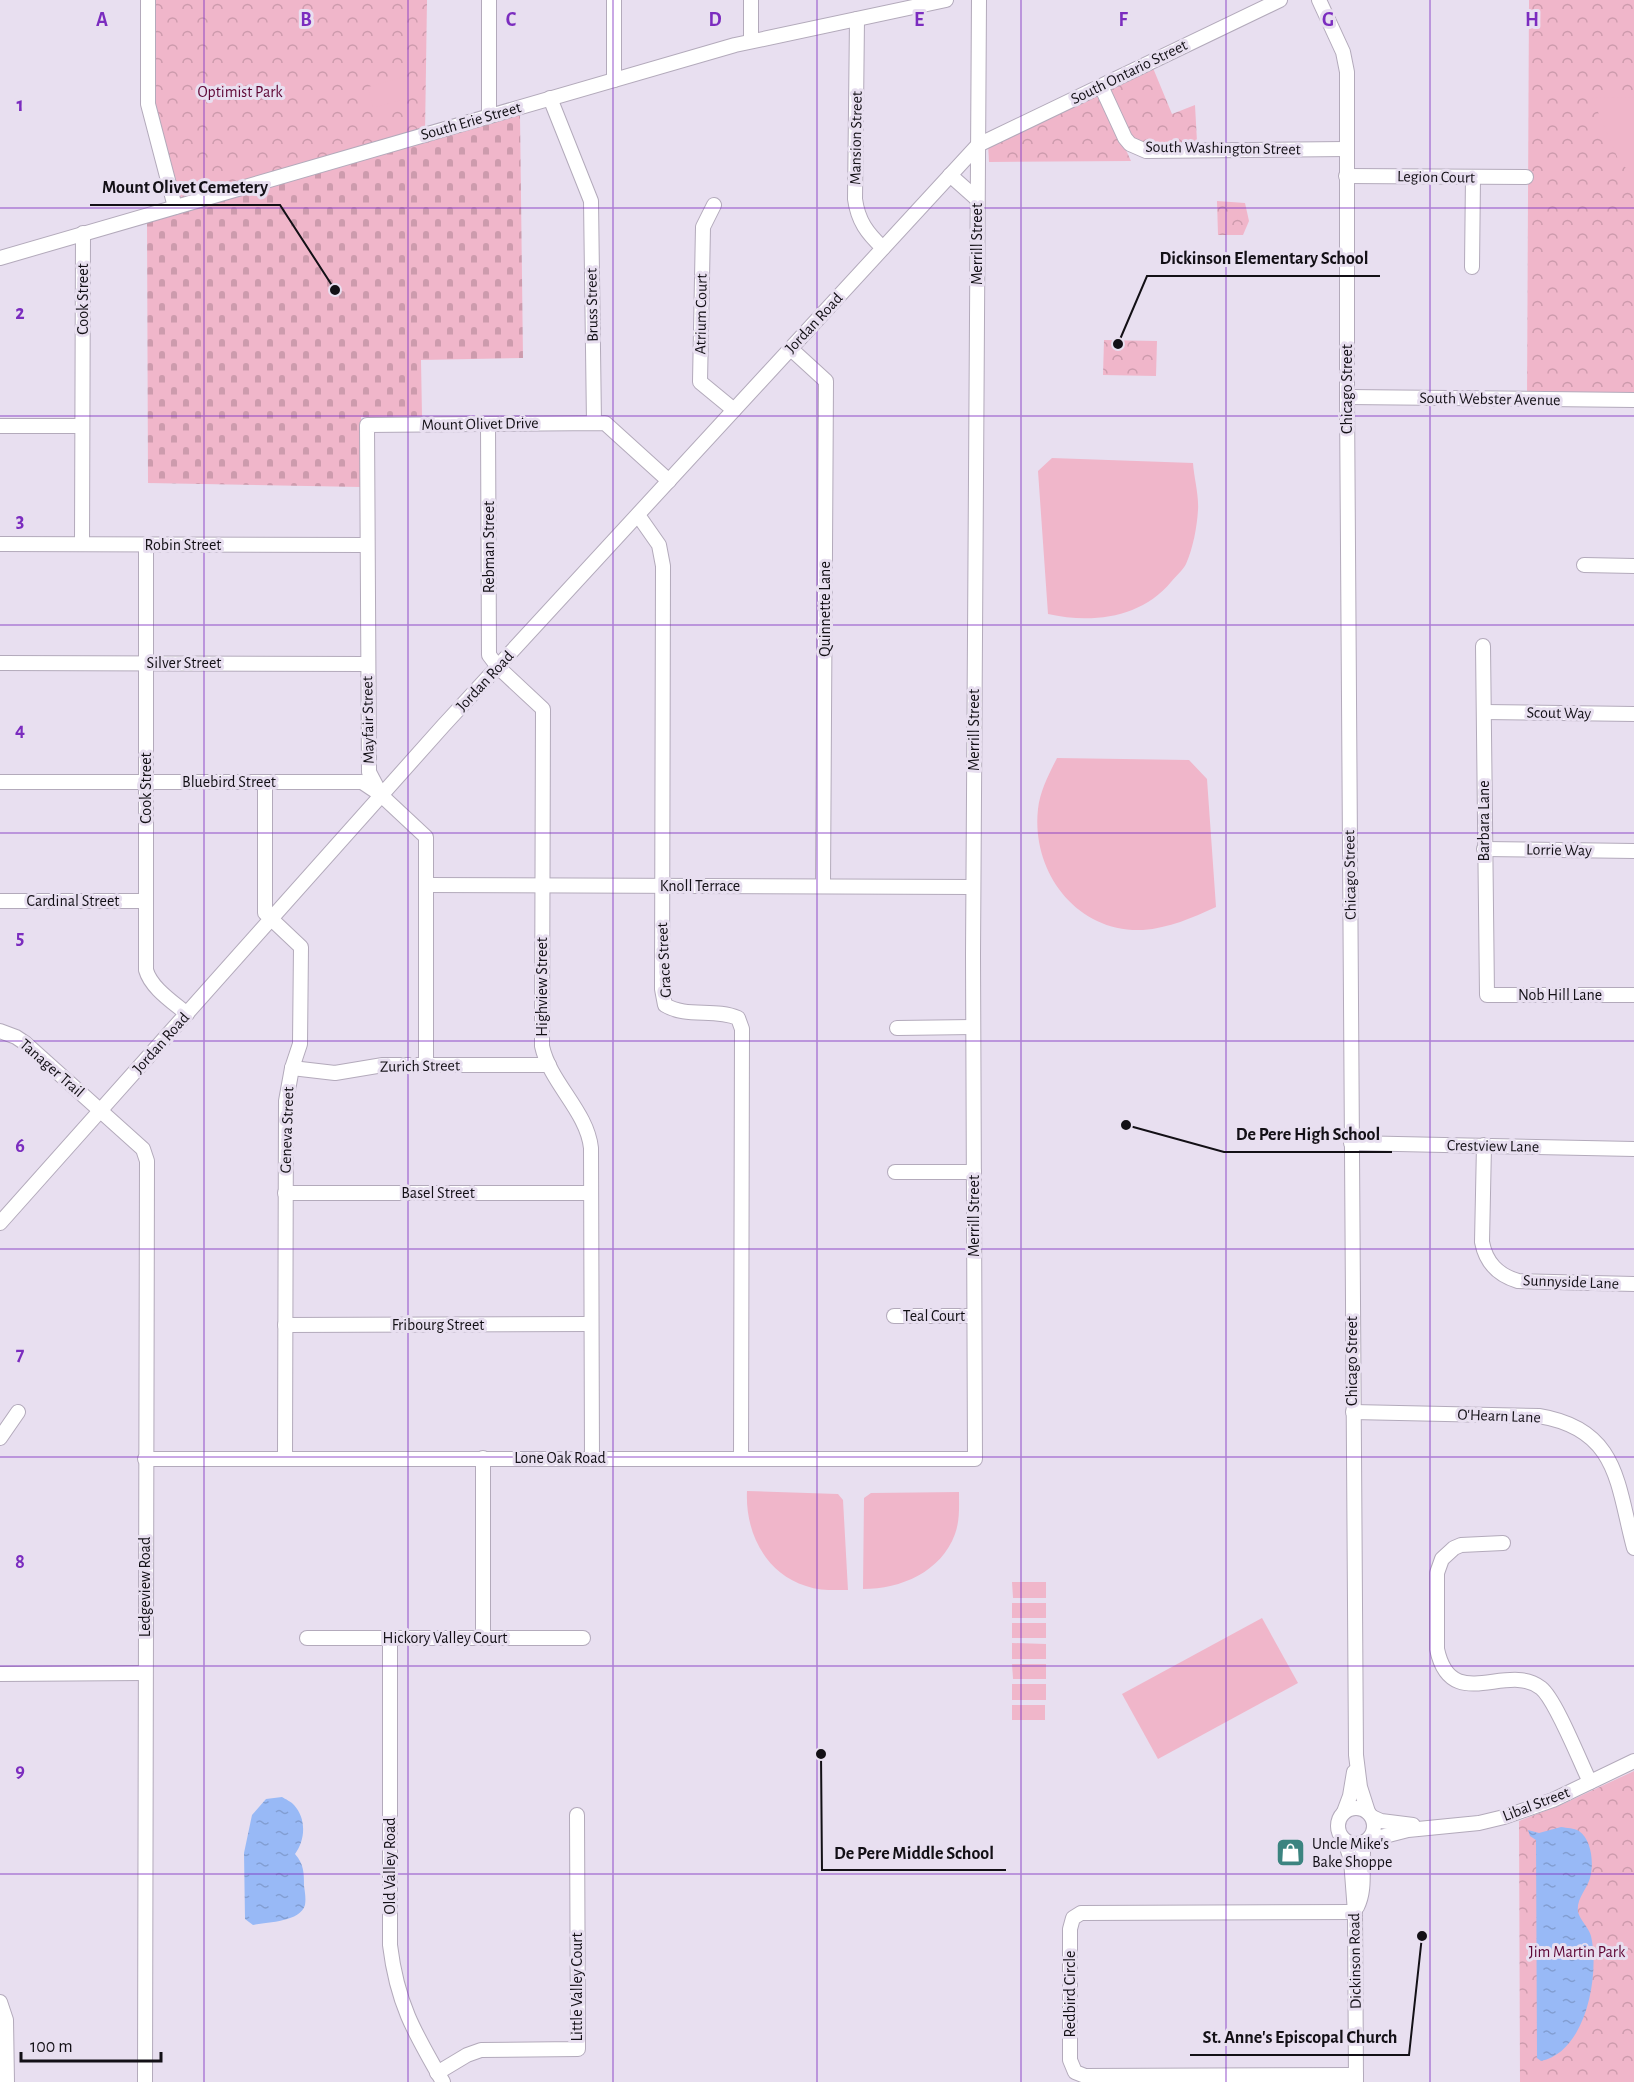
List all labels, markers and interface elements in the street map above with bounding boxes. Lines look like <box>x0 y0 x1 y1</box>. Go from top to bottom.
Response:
text: A <box>96 10 108 30</box>
text: B <box>300 10 312 30</box>
text: C <box>506 10 517 30</box>
text: D <box>708 10 722 30</box>
text: E <box>914 10 924 30</box>
text: F <box>1118 10 1128 30</box>
text: G <box>1322 10 1334 30</box>
text: H <box>1525 10 1539 30</box>
street label: South Ontario Street <box>1068 37 1190 107</box>
park label: Optimist Park <box>197 84 283 100</box>
street label: Mansion Street <box>847 91 865 185</box>
text: 1 <box>16 95 24 115</box>
street label: South Erie Street <box>419 99 523 143</box>
street label: South Washington Street <box>1145 139 1301 157</box>
street label: Legion Court <box>1397 168 1475 186</box>
callout: Mount Olivet Cemetery <box>90 169 280 205</box>
text: Mount Olivet Cemetery <box>102 179 269 197</box>
street label: Merrill Street <box>969 203 985 285</box>
callout: Dickinson Elementary School <box>1147 240 1380 276</box>
text: Dickinson Elementary School <box>1160 250 1368 268</box>
street label: Cook Street <box>75 263 91 335</box>
street label: Bruss Street <box>583 268 601 342</box>
street label: Atrium Court <box>692 274 710 354</box>
street label: Jordan Road <box>782 290 846 356</box>
text: 2 <box>15 303 25 323</box>
street label: Chicago Street <box>1339 344 1355 434</box>
street label: South Webster Avenue <box>1419 390 1561 408</box>
street label: Mount Olivet Drive <box>421 415 539 433</box>
street label: Rebman Street <box>481 501 497 593</box>
text: 3 <box>16 511 24 531</box>
street label: Robin Street <box>145 537 221 553</box>
street label: Quinnette Lane <box>817 561 834 657</box>
street label: Jordan Road <box>453 648 517 714</box>
street label: Silver Street <box>147 655 221 671</box>
street label: Mayfair Street <box>359 676 378 764</box>
street label: Merrill Street <box>966 689 982 771</box>
street label: Scout Way <box>1527 704 1592 723</box>
text: 4 <box>15 720 25 740</box>
street label: Cook Street <box>138 752 154 824</box>
street label: Bluebird Street <box>182 774 276 790</box>
street label: Barbara Lane <box>1476 780 1492 862</box>
street label: Chicago Street <box>1341 830 1359 920</box>
street label: Lorrie Way <box>1526 841 1592 860</box>
street label: Knoll Terrace <box>660 878 740 894</box>
street label: Cardinal Street <box>27 893 119 909</box>
street label: Grace Street <box>654 922 674 998</box>
text: 5 <box>16 928 24 948</box>
street label: Highview Street <box>534 937 550 1037</box>
street label: Nob Hill Lane <box>1518 987 1602 1003</box>
street label: Jordan Road <box>130 1010 192 1076</box>
street label: Tanager Trail <box>17 1036 87 1100</box>
street label: Zurich Street <box>380 1057 460 1075</box>
street label: Geneva Street <box>277 1086 297 1174</box>
callout: De Pere High School <box>1224 1116 1392 1152</box>
text: De Pere High School <box>1236 1126 1380 1144</box>
text: 6 <box>15 1136 25 1156</box>
street label: Crestview Lane <box>1447 1137 1539 1155</box>
street label: Merrill Street <box>966 1175 982 1257</box>
street label: Basel Street <box>401 1185 475 1201</box>
street label: Sunnyside Lane <box>1523 1272 1619 1293</box>
street label: Teal Court <box>903 1308 965 1324</box>
street label: Chicago Street <box>1344 1316 1360 1406</box>
street label: Fribourg Street <box>392 1317 484 1333</box>
text: 7 <box>16 1344 25 1364</box>
street label: O'Hearn Lane <box>1457 1407 1541 1425</box>
street label: Lone Oak Road <box>514 1450 606 1466</box>
street label: Ledgeview Road <box>137 1537 153 1637</box>
text: 8 <box>15 1552 25 1572</box>
street label: Hickory Valley Court <box>383 1630 507 1647</box>
text: 9 <box>15 1761 25 1781</box>
street label: Libal Street <box>1500 1784 1572 1824</box>
street label: Old Valley Road <box>382 1817 399 1915</box>
callout: De Pere Middle School <box>822 1834 1006 1870</box>
place label: Uncle Mike's Bake Shoppe <box>1312 1836 1392 1870</box>
shop icon: Uncle Mike's Bake Shoppe <box>1275 1837 1307 1869</box>
text: De Pere Middle School <box>834 1845 994 1863</box>
street label: Dickinson Road <box>1346 1913 1364 2009</box>
street label: Little Valley Court <box>569 1932 586 2042</box>
park label: Jim Martin Park <box>1529 1944 1626 1960</box>
street label: Redbird Circle <box>1062 1951 1078 2037</box>
callout: St. Anne's Episcopal Church <box>1190 2019 1409 2055</box>
scale bar <box>21 2025 160 2063</box>
text: St. Anne's Episcopal Church <box>1203 2029 1397 2047</box>
text: 100 m <box>30 2038 73 2056</box>

